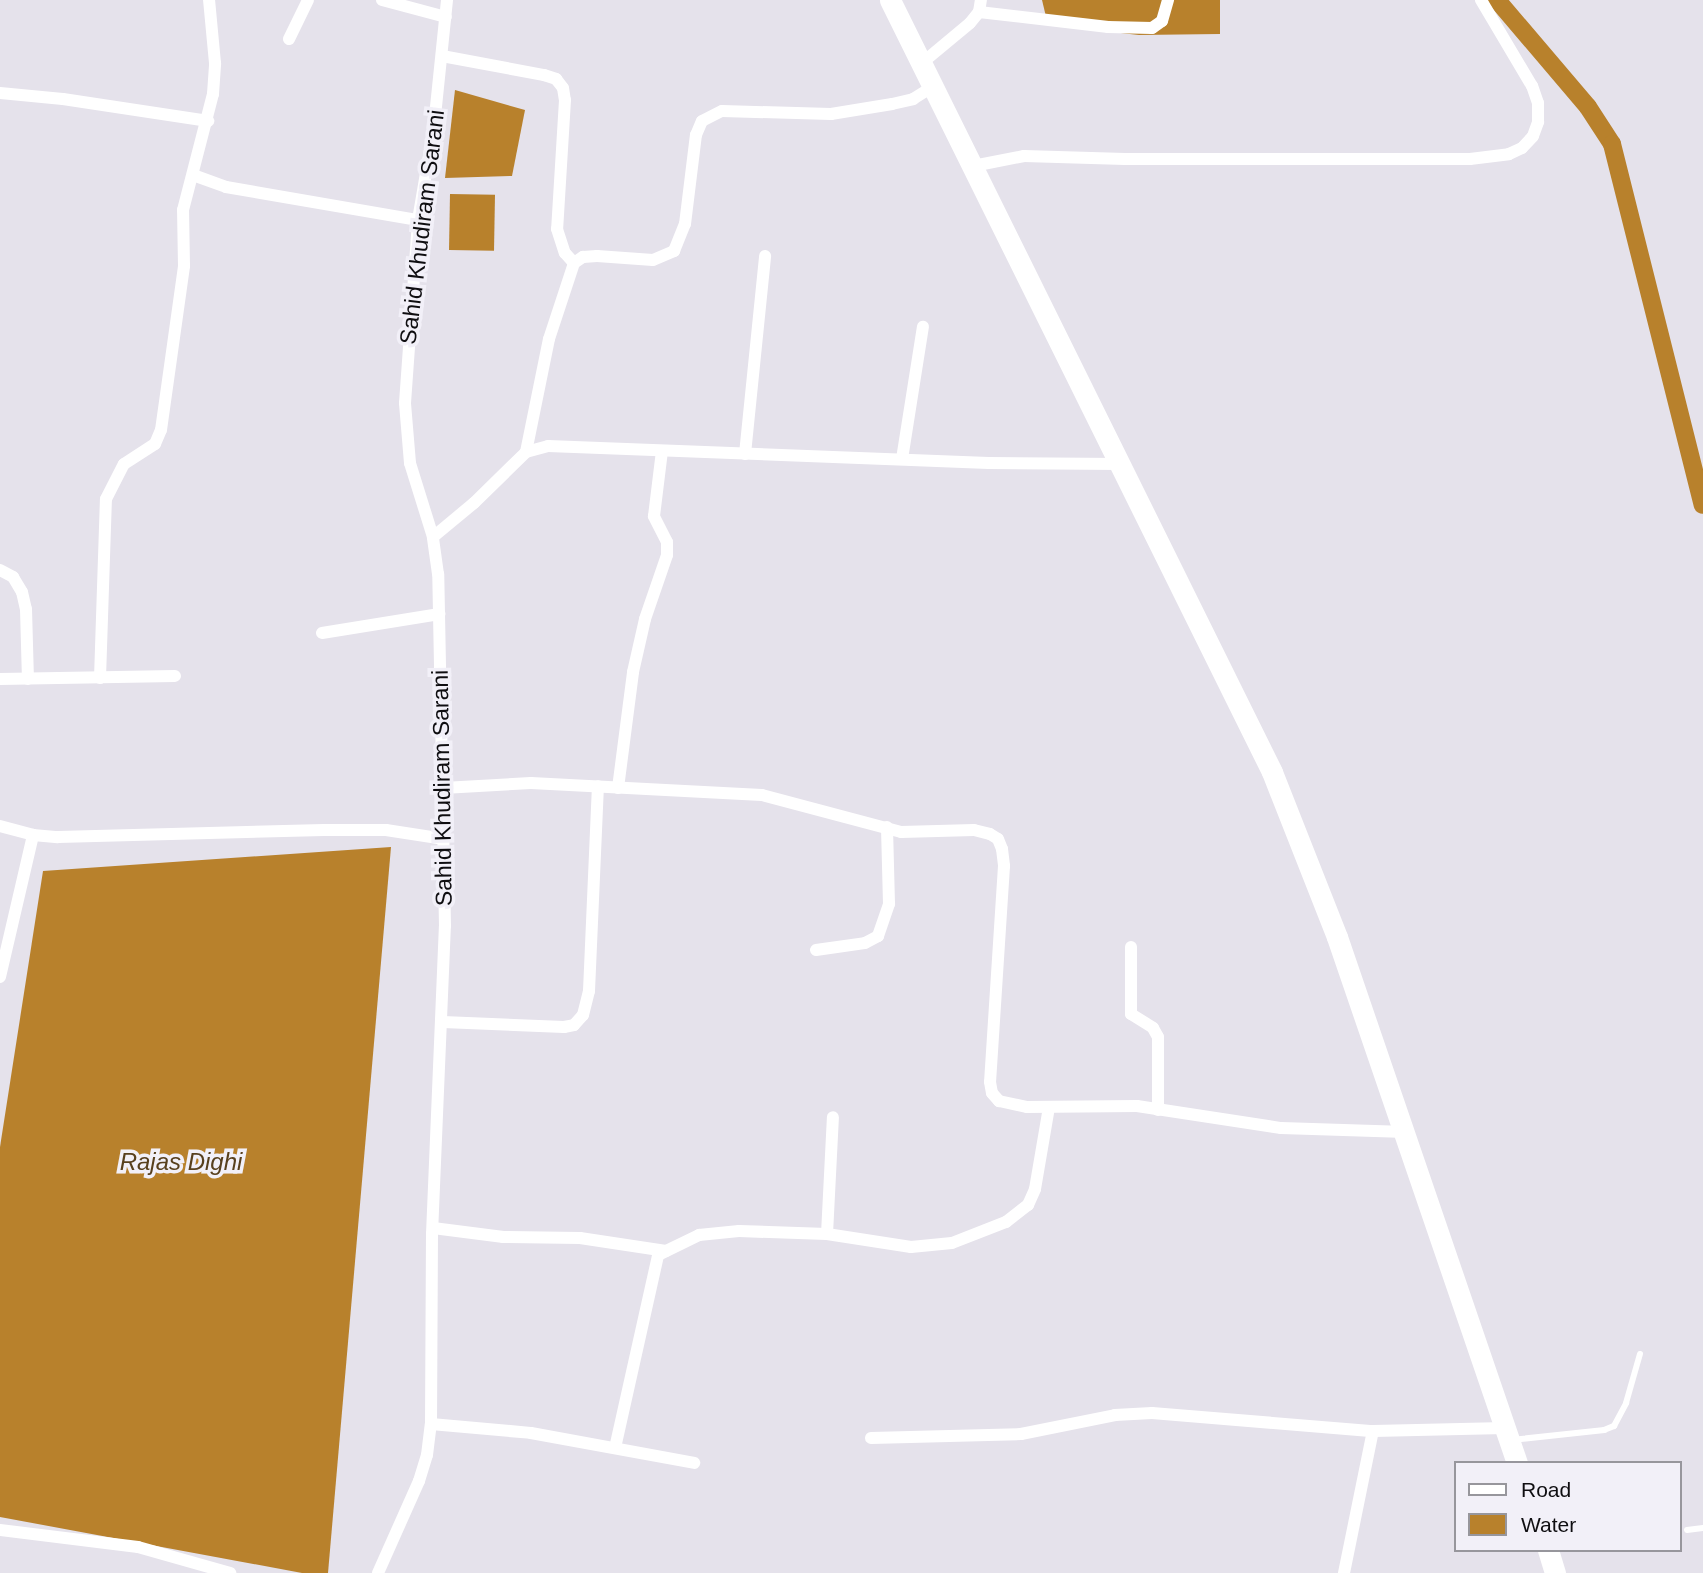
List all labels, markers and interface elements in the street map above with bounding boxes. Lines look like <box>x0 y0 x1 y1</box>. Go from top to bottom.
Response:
street label: Sahid Khudiram Sarani <box>394 108 450 346</box>
street label: Sahid Khudiram Sarani <box>426 670 458 906</box>
water label: Rajas Dighi <box>120 1148 242 1176</box>
legend <box>1454 1461 1682 1552</box>
text: Road <box>1521 1478 1571 1501</box>
text: Water <box>1521 1513 1576 1536</box>

